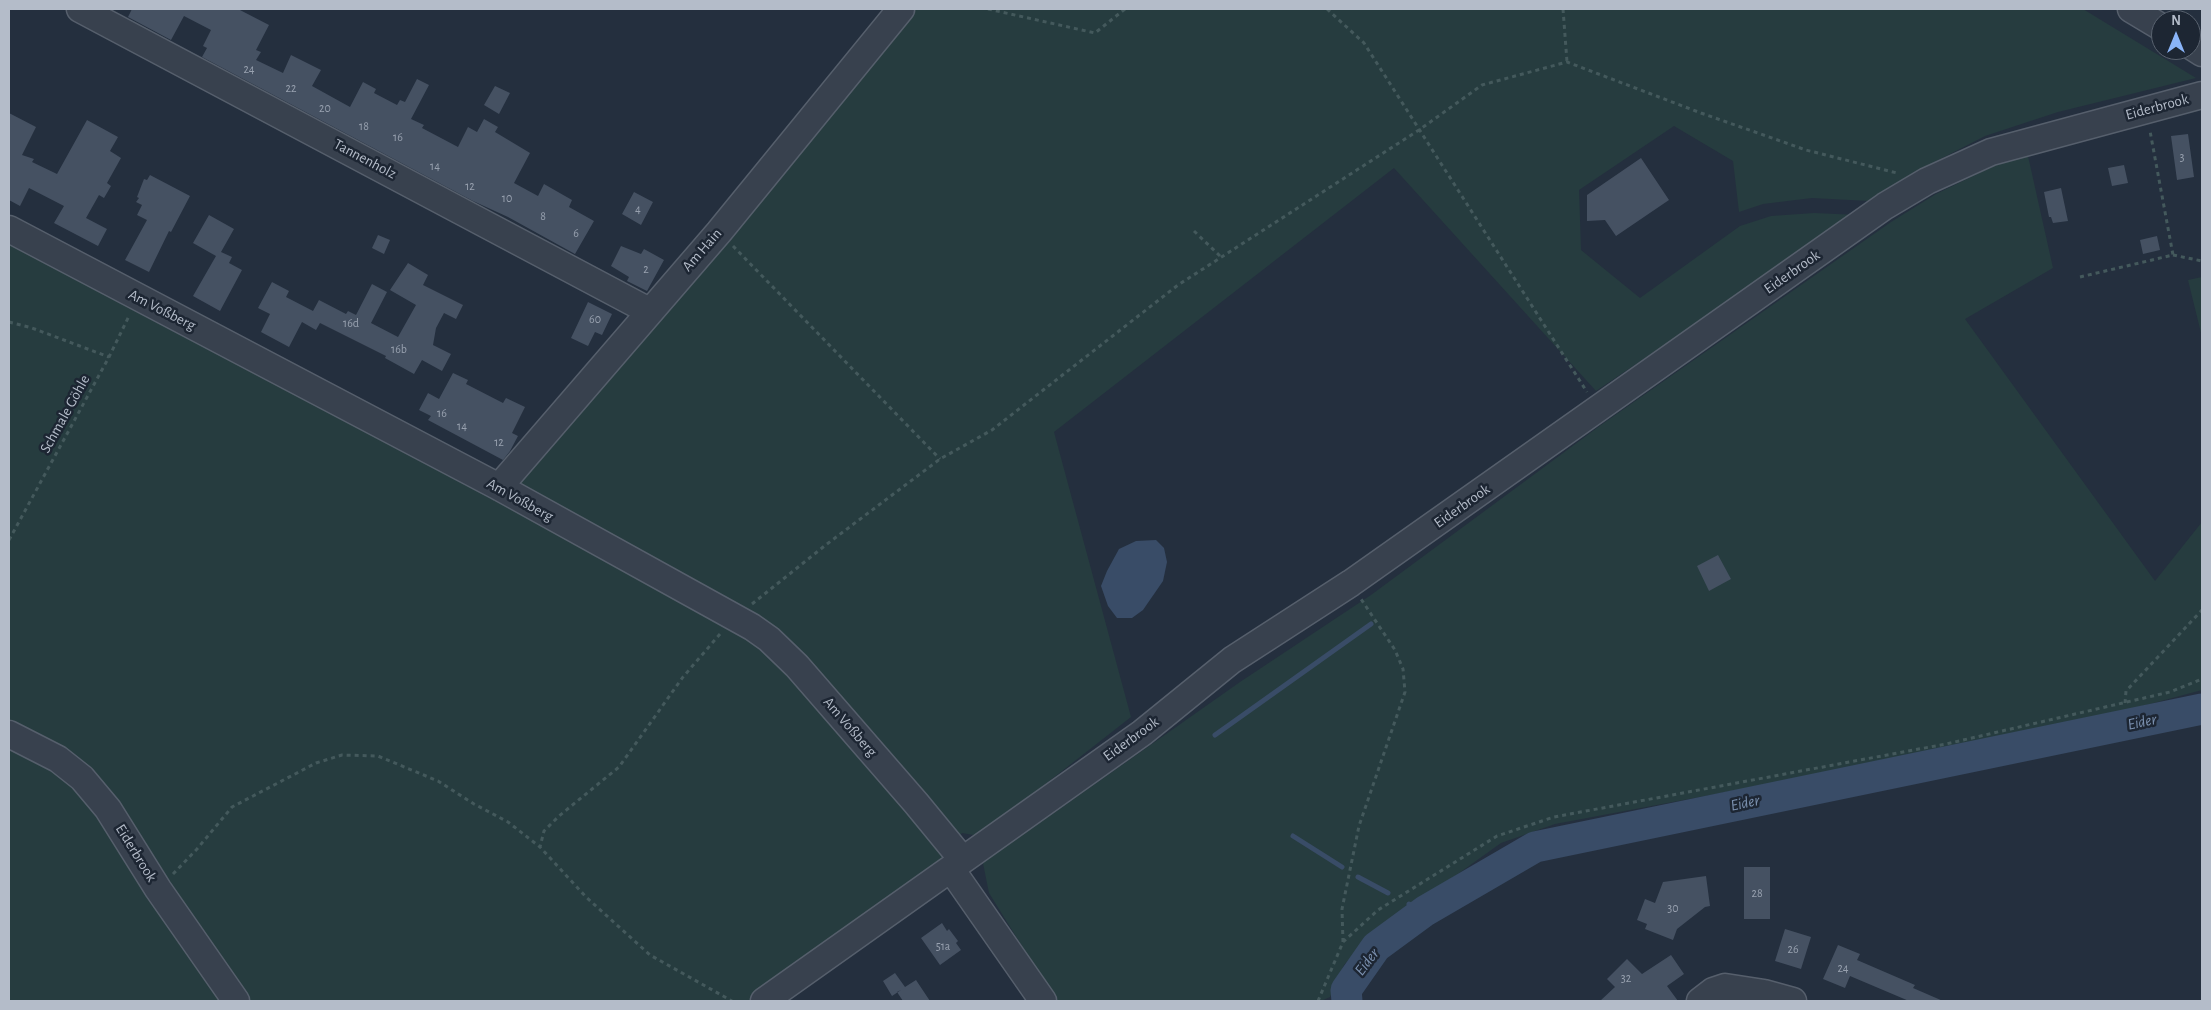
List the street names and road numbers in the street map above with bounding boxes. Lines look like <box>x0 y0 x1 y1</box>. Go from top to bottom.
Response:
street label: Eiderbrook <box>2124 90 2190 124</box>
street label: Tannenholz <box>331 135 399 183</box>
street label: Am Hain <box>678 225 726 275</box>
street label: Eiderbrook <box>1760 246 1824 298</box>
street label: Am Voßberg <box>125 285 199 335</box>
street label: Schmale Göhle <box>36 372 94 456</box>
street label: Am Voßberg <box>484 474 556 526</box>
street label: Eiderbrook <box>1430 480 1494 532</box>
street label: Am Voßberg <box>819 694 881 760</box>
street label: Eiderbrook <box>1100 713 1162 765</box>
street label: Eiderbrook <box>111 821 161 885</box>

